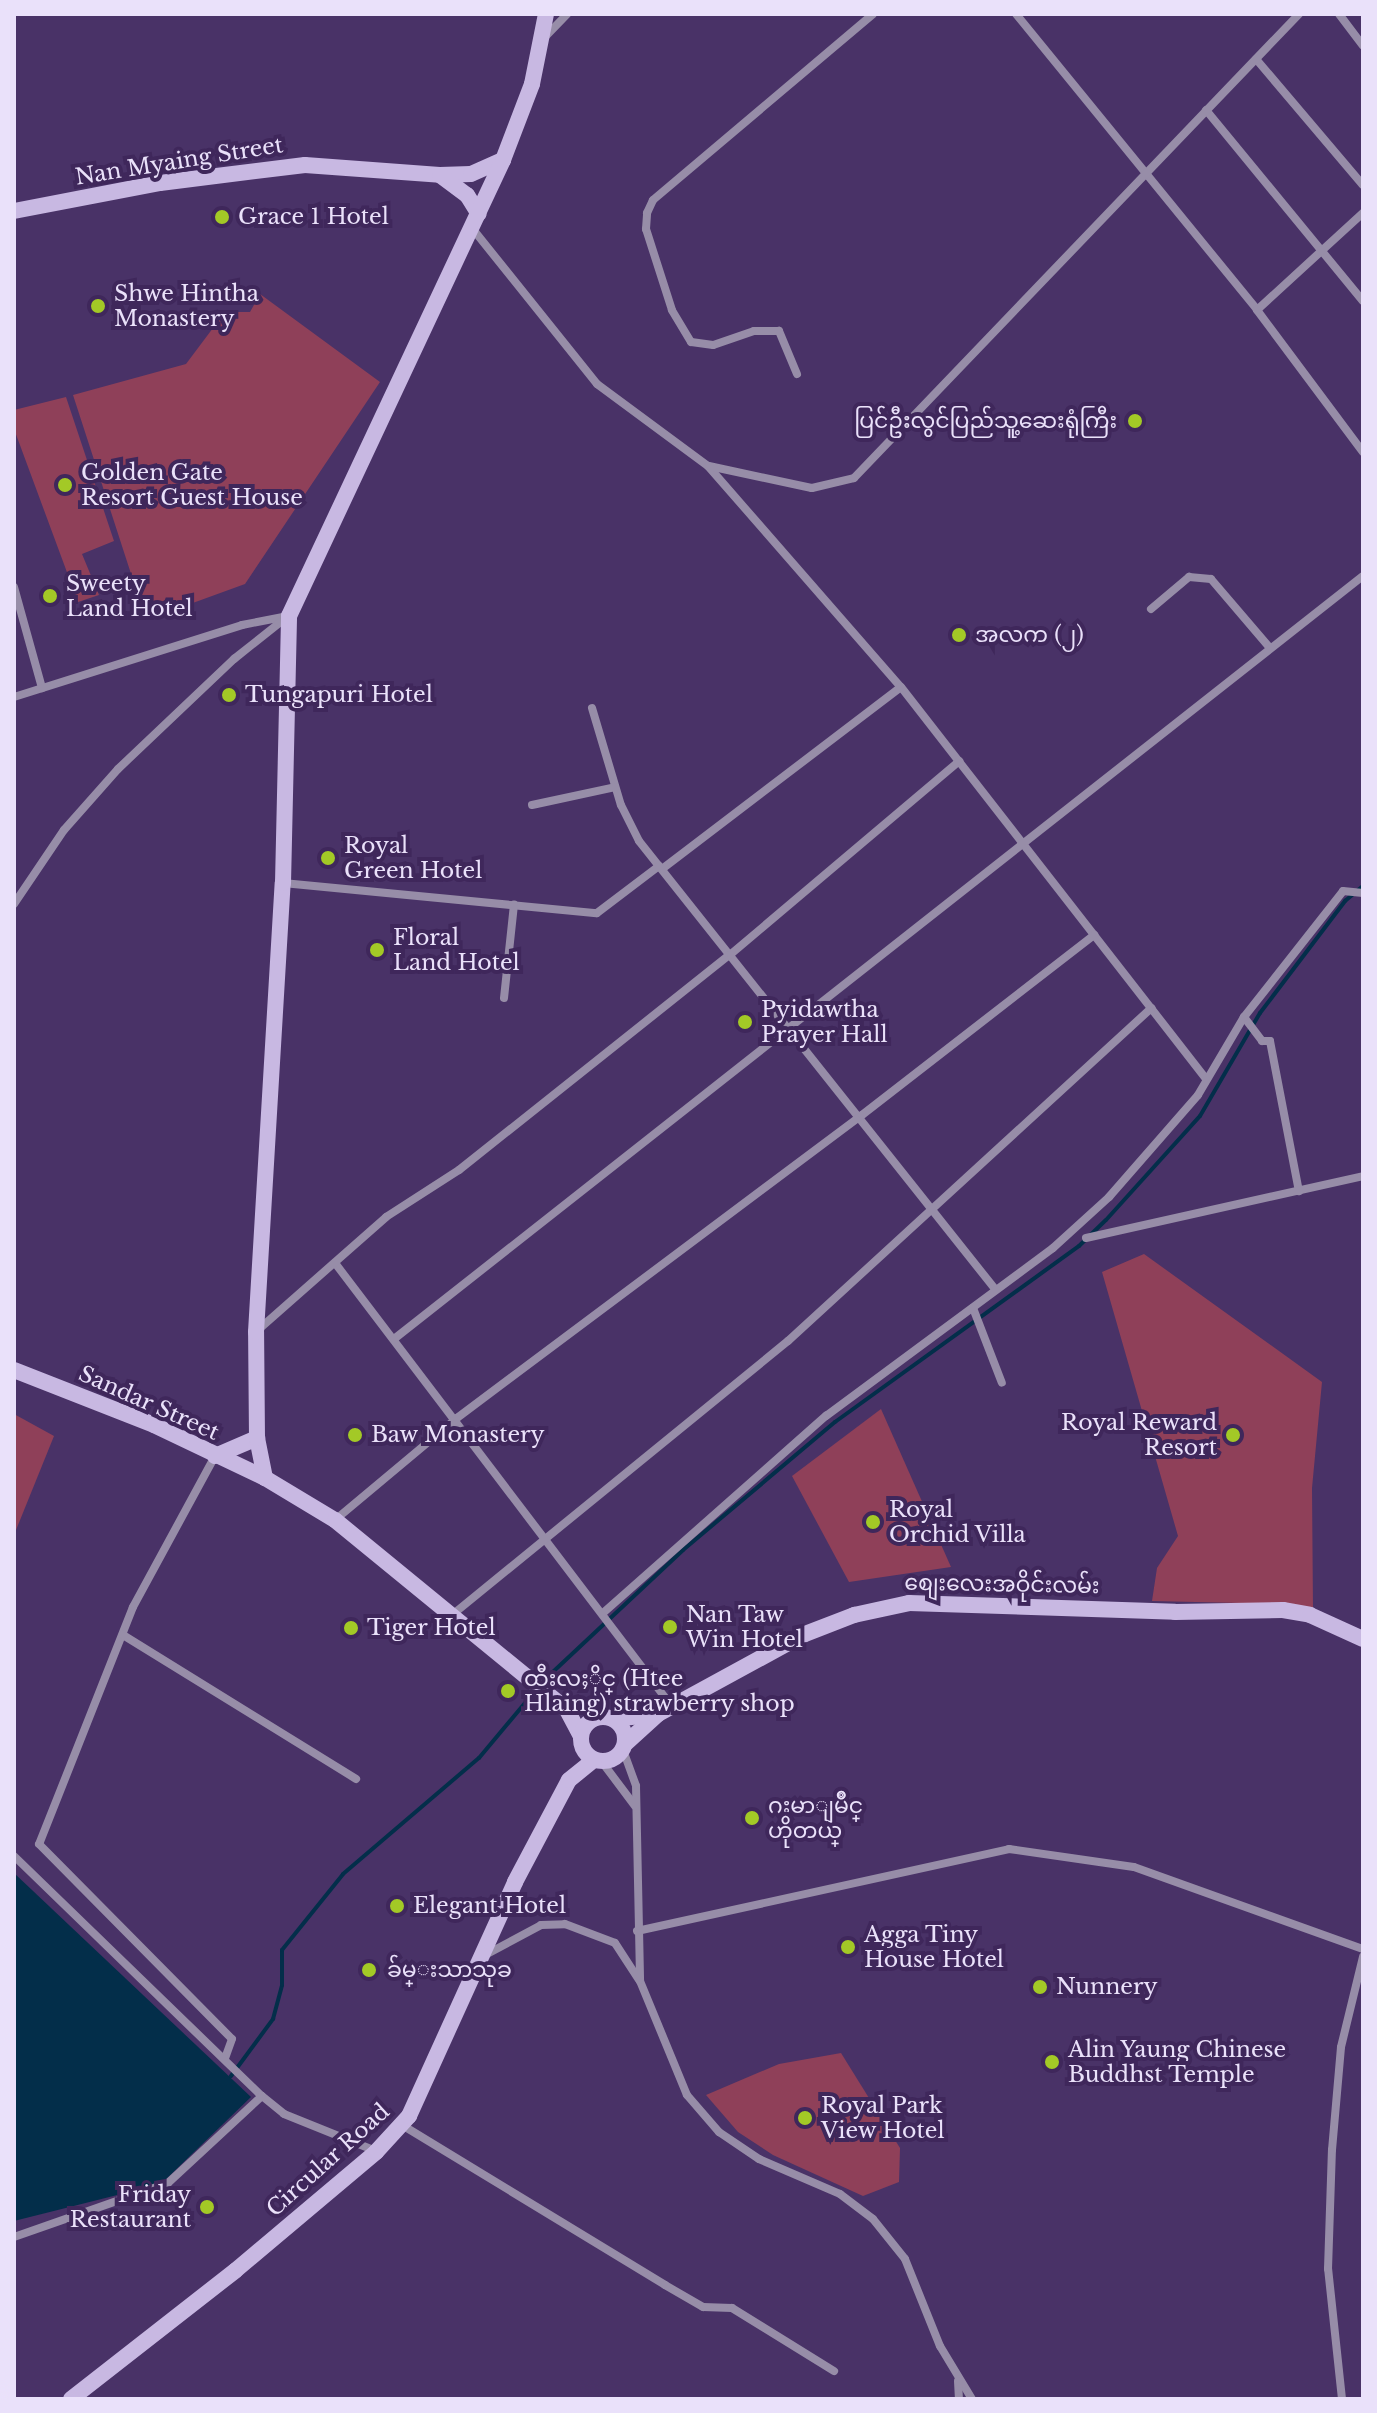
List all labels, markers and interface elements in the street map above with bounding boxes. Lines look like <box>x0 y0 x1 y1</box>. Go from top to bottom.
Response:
street label: Nan Myaing Street <box>73 132 285 190</box>
place label: Grace 1 Hotel <box>238 204 389 230</box>
marker: Grace 1 Hotel <box>213 208 231 226</box>
place label: Shwe Hintha Monastery <box>114 280 259 332</box>
marker: Shwe Hintha Monastery <box>89 297 107 315</box>
place label: ပြင်ဦးလွင်ပြည်သူ့ဆေးရုံကြီး <box>854 408 1117 434</box>
marker: ပြင်ဦးလွင်ပြည်သူ့ဆေးရုံကြီး <box>1124 410 1146 432</box>
place label: Golden Gate Resort Guest House <box>81 459 303 510</box>
marker: Golden Gate Resort Guest House <box>56 476 74 494</box>
place label: Sweety Land Hotel <box>66 570 193 622</box>
marker: Sweety Land Hotel <box>41 587 59 605</box>
place label: အလက (၂) <box>975 622 1084 648</box>
marker: အလက (၂) <box>950 626 968 644</box>
place label: Tungapuri Hotel <box>245 682 433 708</box>
marker: Tungapuri Hotel <box>220 686 238 704</box>
place label: Royal Green Hotel <box>344 832 482 884</box>
marker: Royal Green Hotel <box>319 849 337 867</box>
place label: Floral Land Hotel <box>393 924 520 976</box>
marker: Floral Land Hotel <box>368 941 386 959</box>
place label: Pyidawtha Prayer Hall <box>761 996 888 1048</box>
marker: Pyidawtha Prayer Hall <box>736 1013 754 1031</box>
street label: Sandar Street <box>74 1360 224 1446</box>
place label: Royal Reward Resort <box>1061 1409 1217 1460</box>
place label: Baw Monastery <box>371 1422 545 1448</box>
marker: Baw Monastery <box>346 1426 364 1444</box>
marker: Royal Reward Resort <box>1224 1426 1242 1444</box>
place label: Royal Orchid Villa <box>889 1496 1027 1548</box>
marker: Royal Orchid Villa <box>864 1513 882 1531</box>
street label: စျေးလေးအဝိုင်းလမ်း <box>904 1569 1100 1599</box>
place label: Nan Taw Win Hotel <box>686 1601 803 1652</box>
place label: Tiger Hotel <box>367 1615 496 1641</box>
marker: Nan Taw Win Hotel <box>661 1618 679 1636</box>
marker: Tiger Hotel <box>342 1619 360 1637</box>
place label: ထီးလႈိုင္ (Htee Hlaing) strawberry shop <box>524 1665 795 1716</box>
marker: ထီးလႈိုင္ (Htee Hlaing) strawberry shop <box>499 1682 517 1700</box>
place label: ဂႏမာျမိဳင္ ဟိုတယ္ <box>768 1792 863 1844</box>
marker: ဂႏမာျမိဳင္ ဟိုတယ္ <box>743 1809 761 1827</box>
place label: Elegant Hotel <box>413 1893 566 1919</box>
marker: Elegant Hotel <box>388 1897 406 1915</box>
place label: Agga Tiny House Hotel <box>864 1921 1004 1972</box>
marker: Agga Tiny House Hotel <box>839 1938 857 1956</box>
place label: ခ်မ္းသာသုခ <box>387 1957 512 1983</box>
marker: ခ်မ္းသာသုခ <box>358 1959 380 1981</box>
place label: Nunnery <box>1056 1974 1158 2000</box>
marker: Nunnery <box>1031 1978 1049 1996</box>
place label: Alin Yaung Chinese Buddhst Temple <box>1068 2036 1287 2088</box>
marker: Alin Yaung Chinese Buddhst Temple <box>1043 2053 1061 2071</box>
place label: Royal Park View Hotel <box>821 2092 945 2144</box>
street label: Circular Road <box>261 2098 395 2222</box>
marker: Royal Park View Hotel <box>796 2109 814 2127</box>
place label: Friday Restaurant <box>70 2181 191 2232</box>
marker: Friday Restaurant <box>198 2198 216 2216</box>

